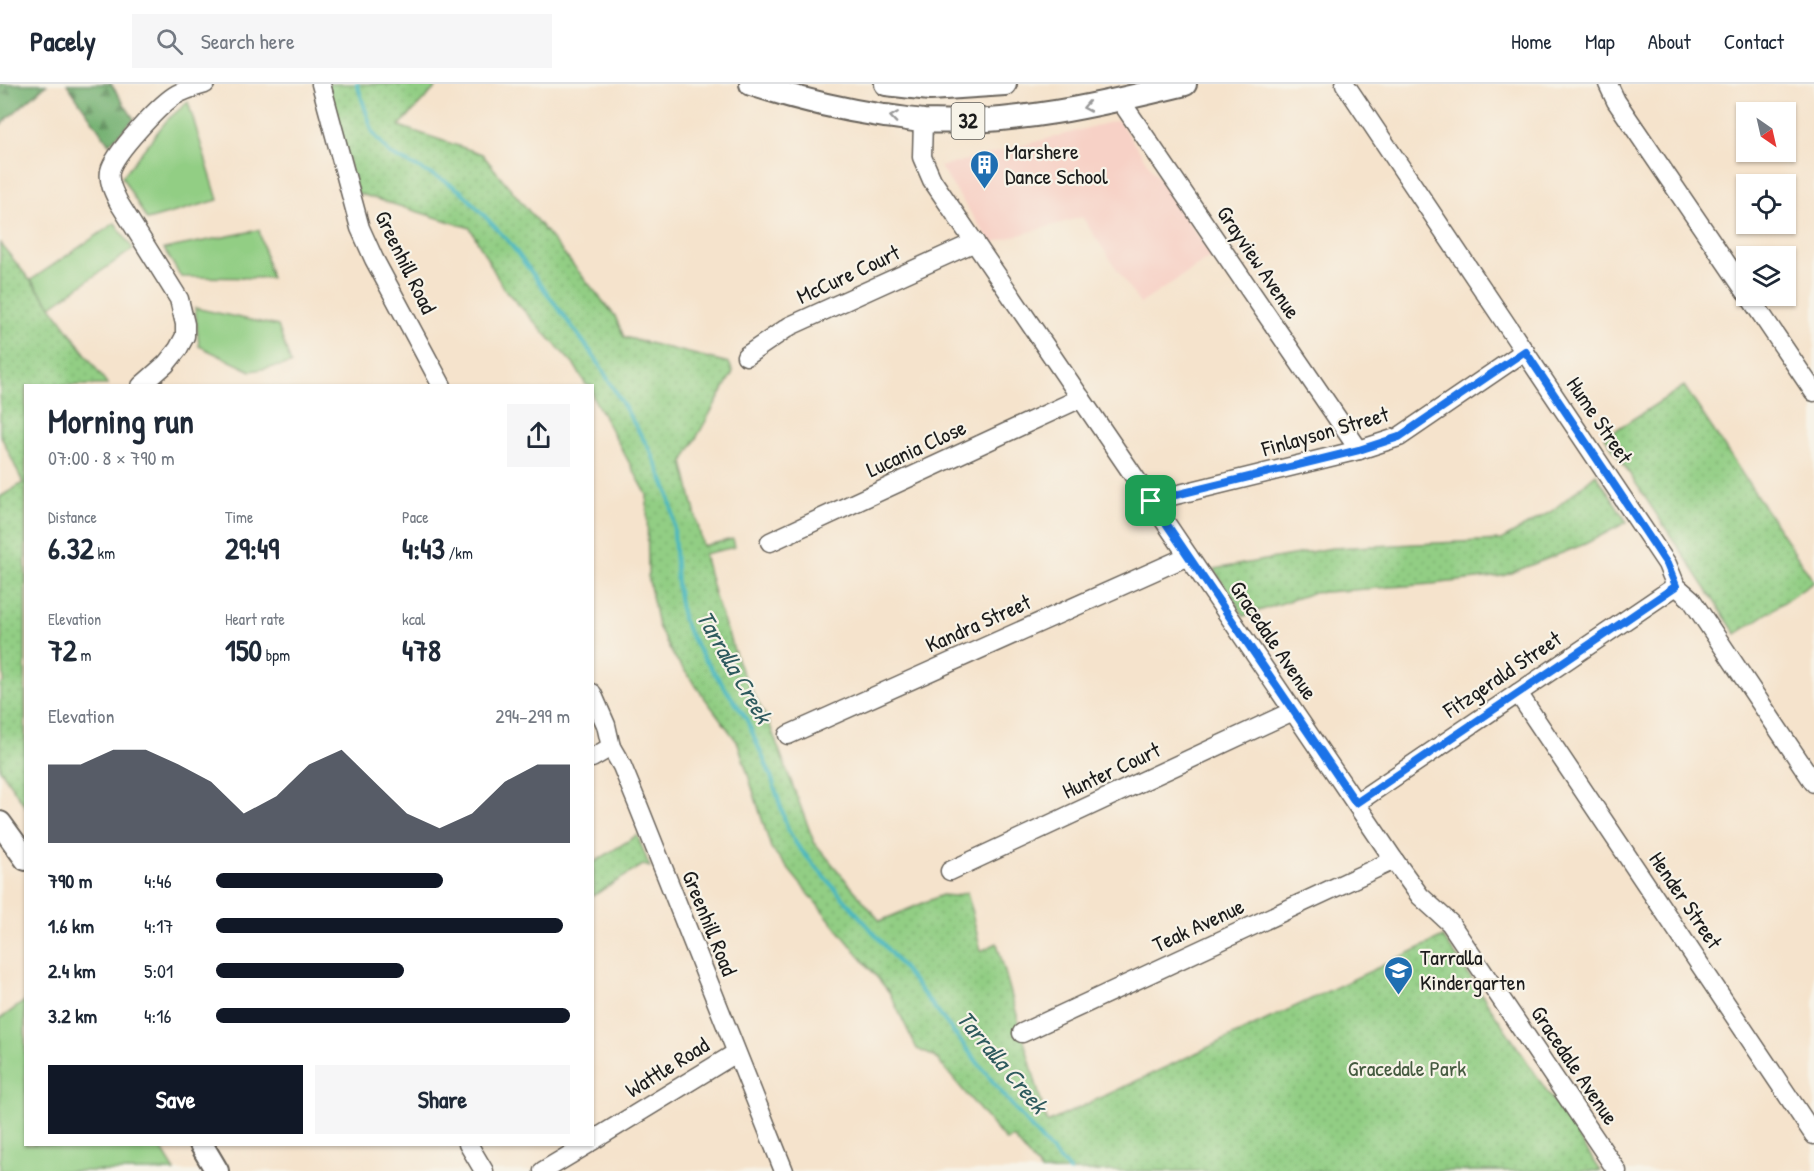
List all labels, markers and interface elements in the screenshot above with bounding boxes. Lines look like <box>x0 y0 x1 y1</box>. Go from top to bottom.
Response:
search box <box>132 14 552 68</box>
text: Pacely <box>30 22 96 60</box>
icon: search <box>153 25 186 58</box>
text: Search here <box>201 26 295 56</box>
text: Home <box>1511 27 1552 56</box>
text: Map <box>1585 27 1615 56</box>
text: About <box>1648 27 1691 56</box>
text: Contact <box>1724 27 1784 56</box>
one-way arrow <box>1083 100 1093 113</box>
north arrow <box>1736 102 1796 162</box>
map controls <box>1736 102 1796 306</box>
road number: 32 <box>952 103 984 139</box>
one-way arrow <box>889 111 898 123</box>
place label: Marshere Dance School <box>1005 136 1108 191</box>
building icon: Marshere Dance School <box>968 148 1000 190</box>
button: locate <box>1736 174 1796 234</box>
street label: Grayview Avenue <box>1210 200 1308 325</box>
street label: Greenhill Road <box>368 205 444 319</box>
street label: McCure Court <box>792 237 905 311</box>
button: layers <box>1736 246 1796 306</box>
street label: Hume Street <box>1560 371 1640 470</box>
street label: Finlayson Street <box>1257 398 1392 464</box>
text: Morning run <box>48 399 194 443</box>
button: share <box>507 404 570 467</box>
street label: Lucania Close <box>861 412 971 484</box>
text: 07:00 · 8 × 790 m <box>48 444 175 471</box>
pin <box>1125 475 1176 526</box>
icon: arrive <box>1134 484 1167 517</box>
text: Distance <box>48 506 97 528</box>
text: Time <box>225 506 253 528</box>
text: Pace <box>402 506 429 528</box>
text: 6.32 <box>48 528 94 568</box>
text: 29:49 <box>225 528 279 568</box>
text: 4:43 <box>402 528 445 568</box>
text: km <box>94 542 115 564</box>
text: /km <box>445 542 473 564</box>
street label: Gracedale Avenue <box>1223 575 1325 706</box>
street label: Kandra Street <box>921 586 1036 659</box>
water label: Tarralla Creek <box>690 604 781 730</box>
text: Elevation <box>48 608 101 630</box>
text: Heart rate <box>225 608 285 630</box>
text: kcal <box>402 608 425 630</box>
street label: Fitzgerald Street <box>1436 623 1567 725</box>
text: 72 <box>48 630 77 670</box>
text: 150 <box>225 630 262 670</box>
text: 478 <box>402 630 441 670</box>
text: m <box>77 644 91 666</box>
text: bpm <box>262 644 290 666</box>
text: Elevation <box>48 702 114 729</box>
text: 294–299 m <box>495 702 570 729</box>
street label: Hunter Court <box>1057 734 1165 806</box>
street label: Hender Street <box>1643 846 1730 955</box>
street label: Greenhill Road <box>675 866 745 981</box>
text: 790 m <box>48 867 92 894</box>
text: 4:46 <box>144 867 172 894</box>
street label: Teak Avenue <box>1147 891 1249 959</box>
text: 1.6 km <box>48 912 94 939</box>
text: 4:17 <box>144 912 173 939</box>
place label: Tarralla Kindergarten <box>1420 942 1525 997</box>
school or university icon: Tarralla Kindergarten <box>1383 954 1415 996</box>
text: 2.4 km <box>48 957 96 984</box>
text: 5:01 <box>144 957 173 984</box>
street label: Gracedale Avenue <box>1524 1000 1626 1131</box>
text: 3.2 km <box>48 1002 97 1029</box>
text: 4:16 <box>144 1002 171 1029</box>
water label: Tarralla Creek <box>950 1003 1057 1121</box>
street label: Wattle Road <box>620 1029 715 1104</box>
park label: Gracedale Park <box>1348 1053 1466 1083</box>
button: Save <box>48 1065 303 1134</box>
button: Share <box>315 1065 570 1134</box>

